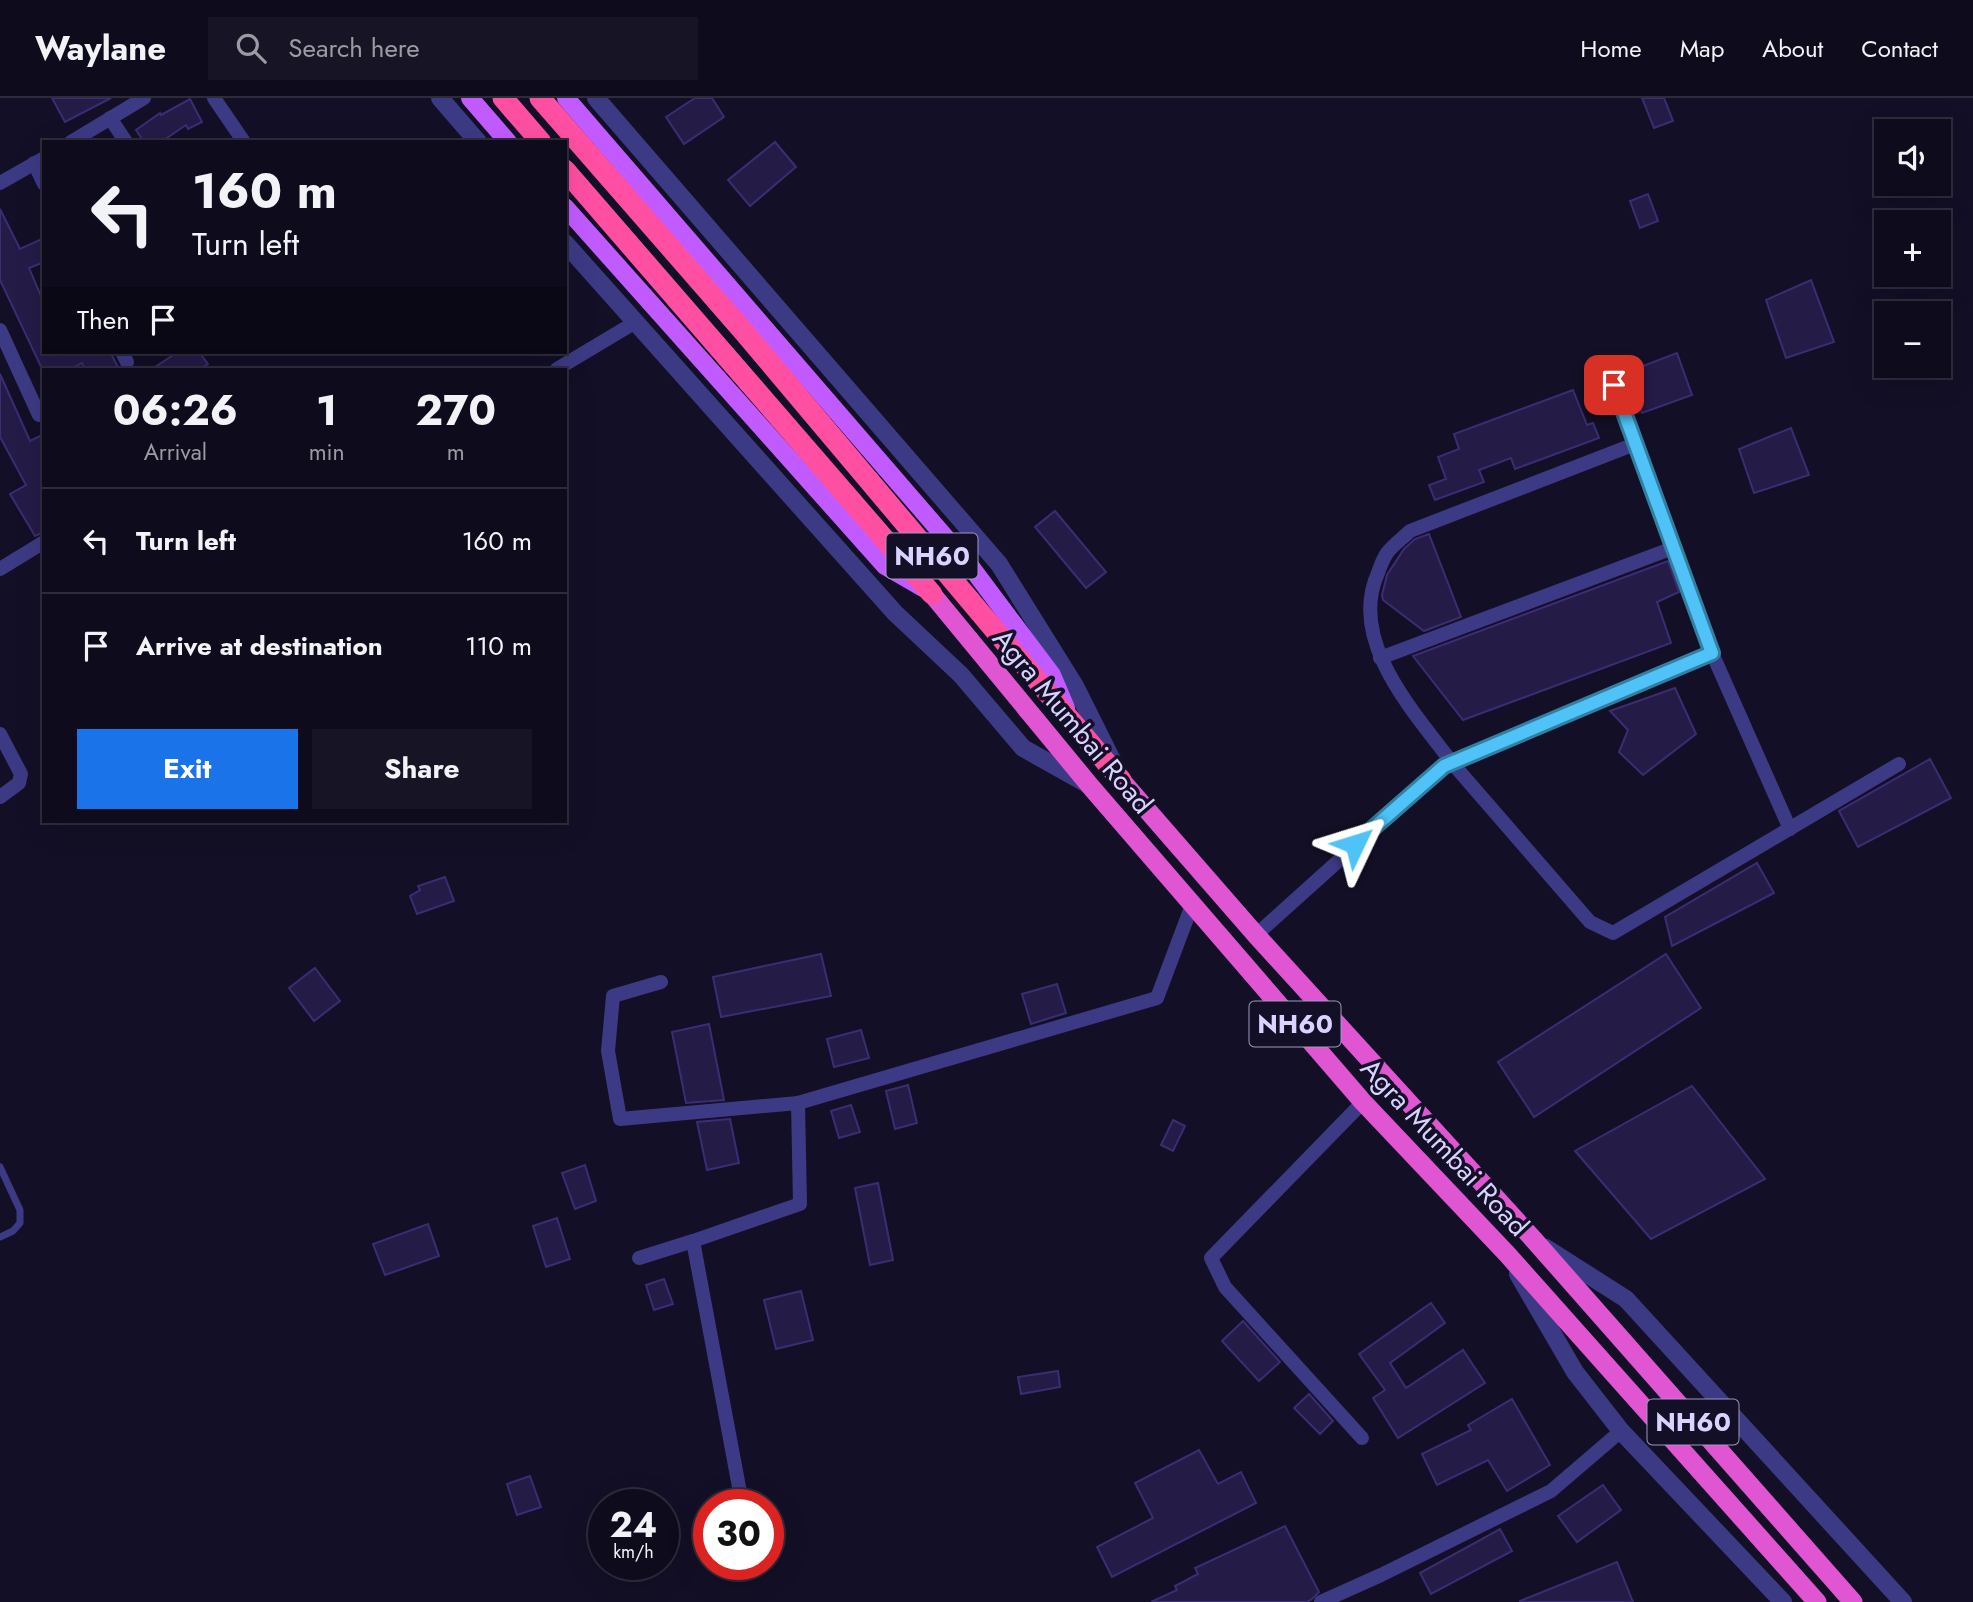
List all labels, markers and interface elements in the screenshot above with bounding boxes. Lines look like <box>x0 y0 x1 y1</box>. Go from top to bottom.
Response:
search box <box>208 17 698 80</box>
text: Waylane <box>35 25 166 72</box>
icon: search <box>232 29 270 67</box>
text: Search here <box>288 29 420 67</box>
text: Home <box>1580 31 1642 66</box>
text: Map <box>1680 31 1724 66</box>
text: About <box>1762 31 1823 66</box>
text: Contact <box>1861 31 1938 66</box>
map controls <box>1874 119 1951 378</box>
button: sound <box>1874 119 1951 196</box>
text: 160 m <box>192 156 337 226</box>
icon: left <box>77 168 168 259</box>
button: + <box>1874 210 1951 287</box>
text: Turn left <box>192 221 299 267</box>
text: Then <box>77 301 130 339</box>
icon: arrive <box>144 301 182 339</box>
button: − <box>1874 301 1951 378</box>
pin <box>1584 355 1644 415</box>
icon: arrive <box>1595 366 1633 404</box>
text: 06:26 <box>113 380 238 441</box>
text: 1 <box>316 380 337 441</box>
text: 270 <box>415 380 496 441</box>
text: Arrival <box>144 435 207 469</box>
text: min <box>309 435 345 469</box>
text: m <box>447 435 465 469</box>
icon: left <box>77 522 115 560</box>
text: Turn left <box>136 522 236 560</box>
text: 160 m <box>462 522 532 560</box>
road number: NH60 <box>886 534 978 578</box>
street label: Agra Mumbai Road <box>983 620 1162 823</box>
icon: arrive <box>77 627 115 665</box>
text: Arrive at destination <box>136 627 383 665</box>
text: 110 m <box>465 627 532 665</box>
button: Exit <box>77 729 298 809</box>
button: Share <box>312 729 532 809</box>
position arrow <box>1318 807 1392 881</box>
road number: NH60 <box>1250 1001 1340 1046</box>
street label: Agra Mumbai Road <box>1351 1049 1538 1246</box>
road number: NH60 <box>1648 1400 1738 1444</box>
speed limit sign: 30 <box>693 1489 784 1580</box>
text: 24 <box>610 1500 657 1550</box>
text: km/h <box>613 1539 654 1565</box>

